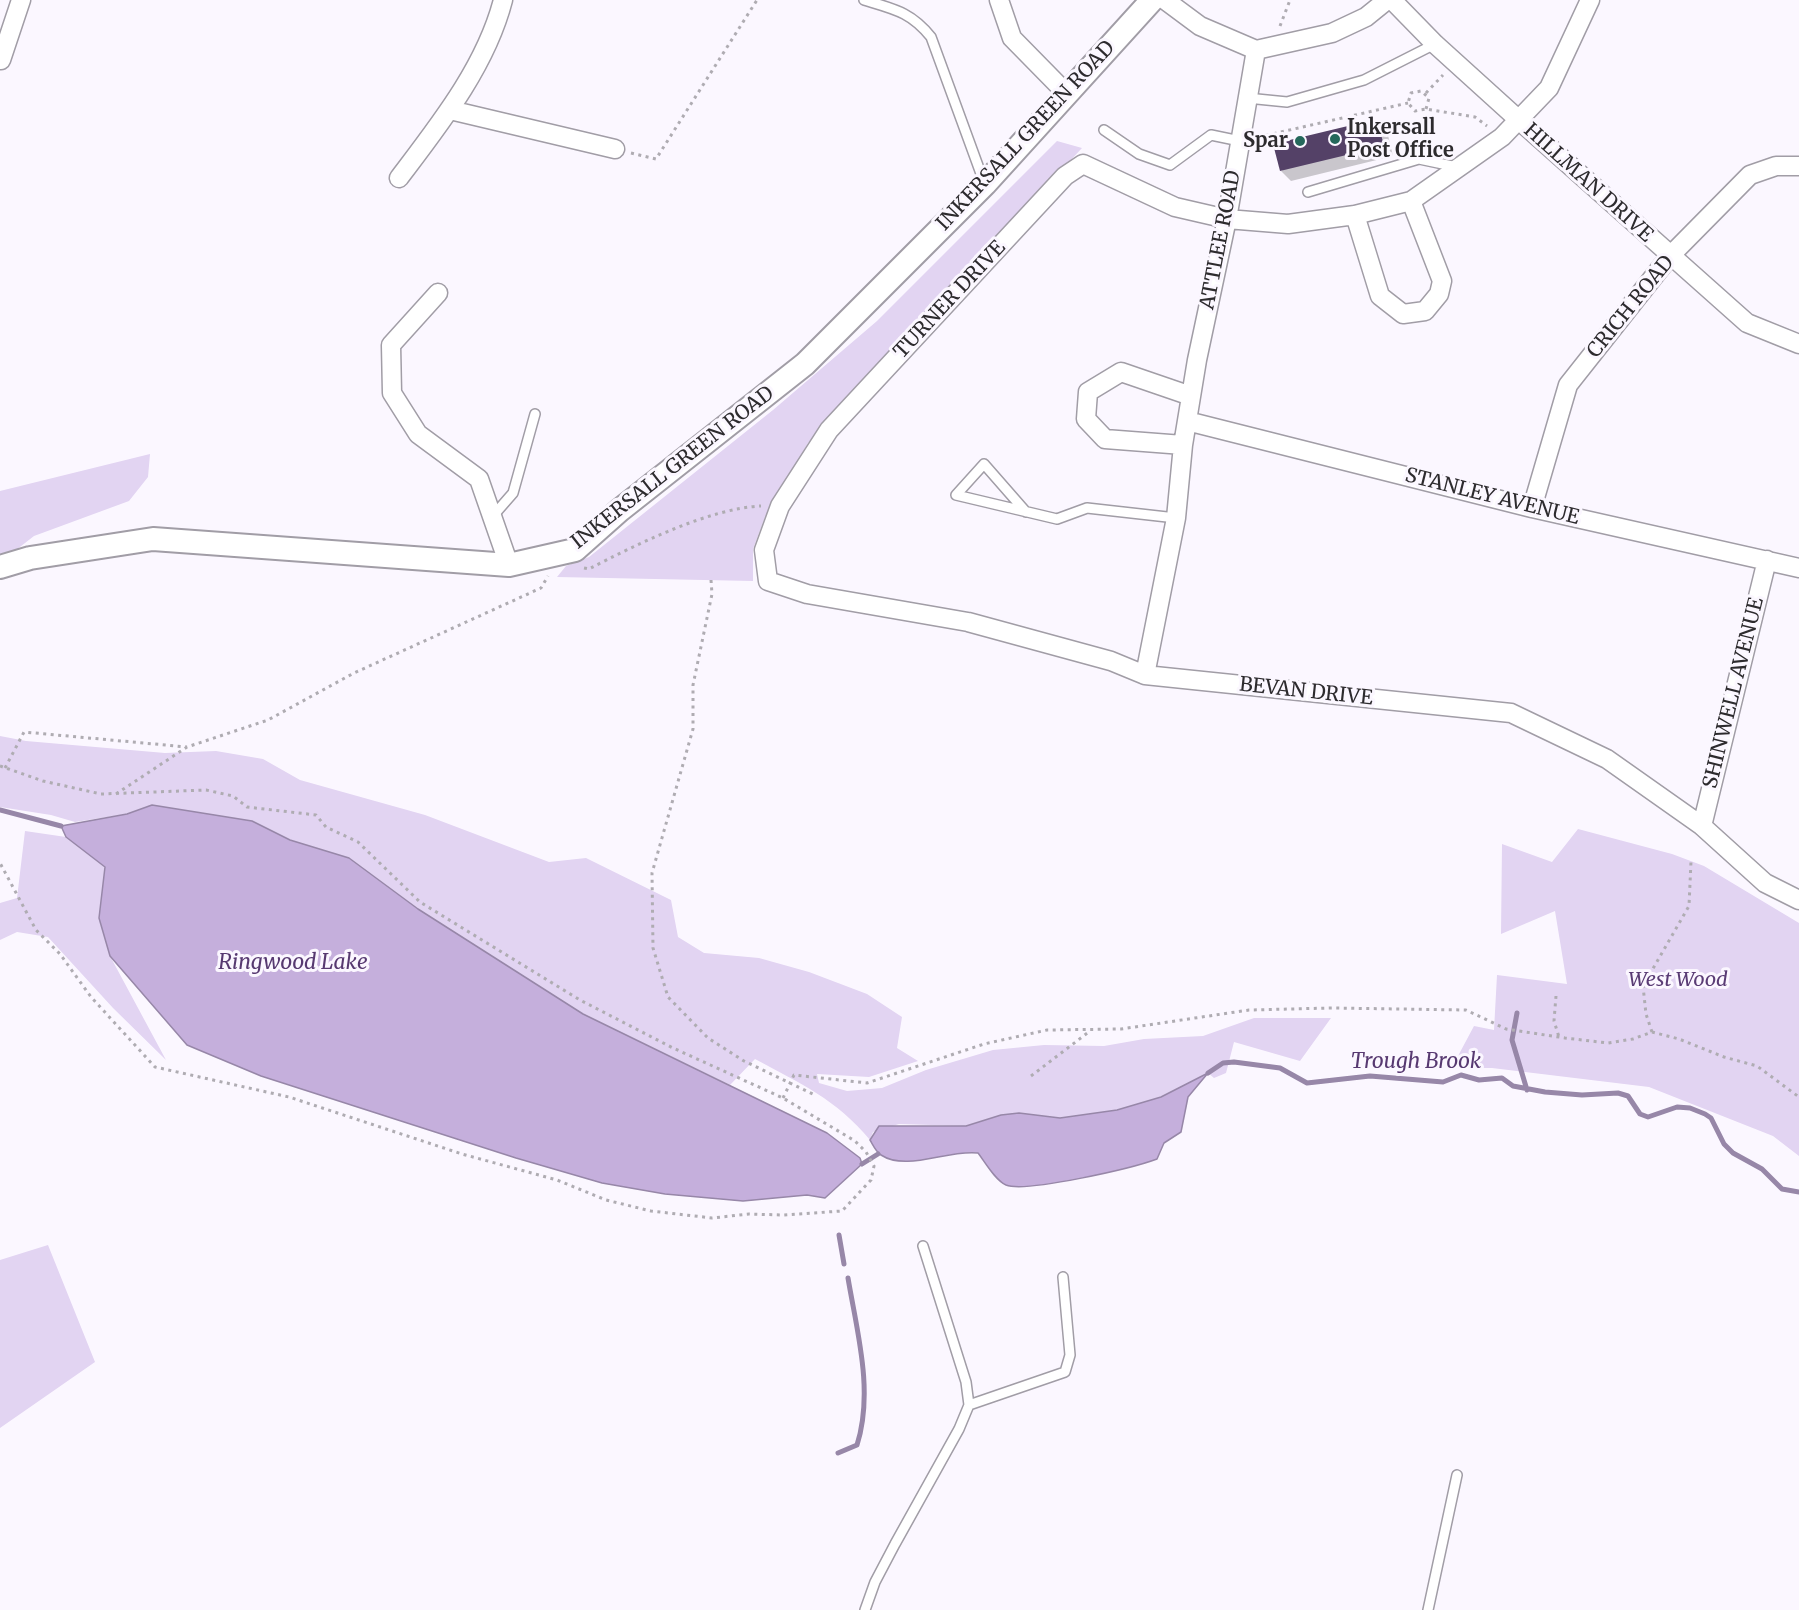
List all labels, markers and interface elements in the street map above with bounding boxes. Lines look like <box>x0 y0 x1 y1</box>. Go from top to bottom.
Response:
street label: INKERSALL GREEN ROAD <box>932 36 1120 236</box>
place label: Inkersall Post Office <box>1347 116 1454 163</box>
street label: HILLMAN DRIVE <box>1518 119 1658 247</box>
place label: Spar <box>1243 129 1288 153</box>
marker: Inkersall Post Office <box>1328 132 1342 146</box>
marker: Spar <box>1293 134 1307 148</box>
street label: ATTLEE ROAD <box>1196 169 1246 311</box>
street label: TURNER DRIVE <box>889 236 1011 364</box>
street label: CRICH ROAD <box>1583 251 1679 363</box>
street label: INKERSALL GREEN ROAD <box>567 382 779 554</box>
street label: STANLEY AVENUE <box>1402 464 1582 530</box>
street label: SHINWELL AVENUE <box>1699 595 1769 791</box>
street label: BEVAN DRIVE <box>1238 673 1374 711</box>
water label: Ringwood Lake <box>218 950 368 976</box>
park label: West Wood <box>1628 968 1728 992</box>
water label: Trough Brook <box>1351 1049 1481 1075</box>

